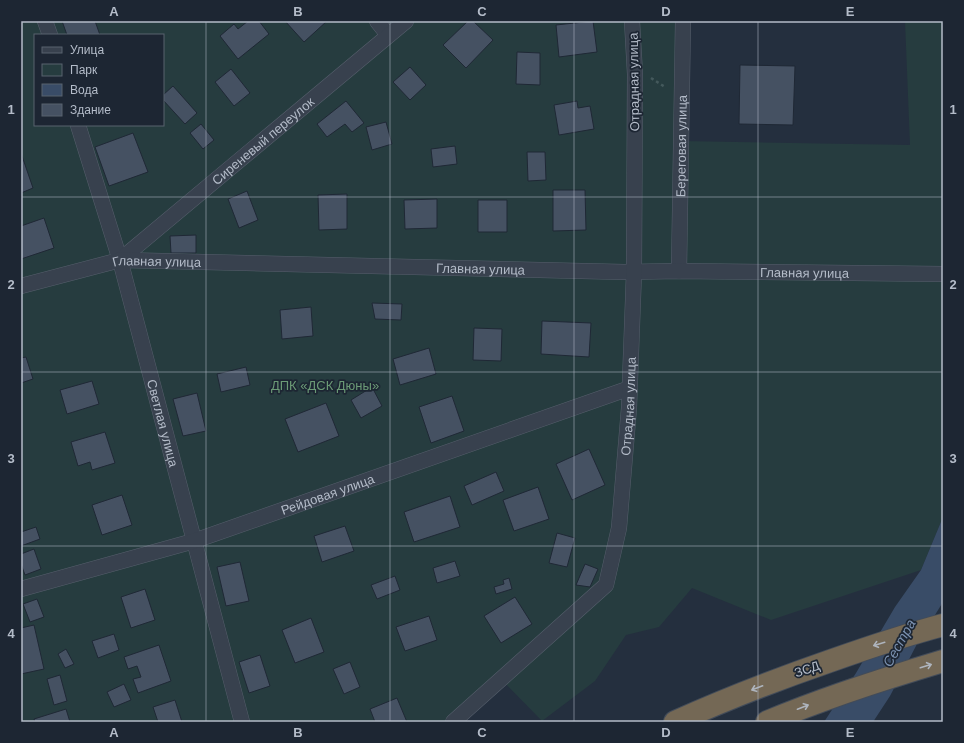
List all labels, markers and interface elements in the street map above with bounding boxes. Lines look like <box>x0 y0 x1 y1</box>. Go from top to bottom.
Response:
text: A <box>109 4 119 19</box>
text: B <box>293 4 303 19</box>
text: C <box>477 4 487 19</box>
text: D <box>661 4 671 19</box>
text: E <box>846 4 855 19</box>
street label: Отрадная улица <box>626 32 642 132</box>
legend <box>34 34 164 126</box>
text: Улица <box>70 43 104 57</box>
text: Парк <box>70 63 98 77</box>
text: Вода <box>70 83 98 97</box>
street label: Сиреневый переулок <box>209 94 317 188</box>
street label: Береговая улица <box>673 94 689 197</box>
text: 1 <box>7 102 15 117</box>
text: 1 <box>949 102 957 117</box>
text: Здание <box>70 103 111 117</box>
street label: Главная улица <box>111 252 202 269</box>
street label: Главная улица <box>436 260 526 277</box>
street label: Главная улица <box>760 264 850 280</box>
text: 2 <box>7 277 15 292</box>
text: 2 <box>949 277 957 292</box>
street label: Отрадная улица <box>618 356 638 456</box>
street label: Светлая улица <box>144 378 182 469</box>
park label: ДПК «ДСК Дюны» <box>271 378 379 393</box>
text: 3 <box>7 451 15 466</box>
text: 3 <box>949 451 957 466</box>
street label: Рейдовая улица <box>279 471 377 517</box>
water label: Сестра <box>879 616 919 670</box>
text: 4 <box>7 626 15 641</box>
text: 4 <box>949 626 957 641</box>
one-way arrow <box>873 641 886 648</box>
street label: ЗСД <box>792 658 822 680</box>
one-way arrow <box>919 662 932 669</box>
one-way arrow <box>751 685 763 693</box>
one-way arrow <box>796 703 808 711</box>
text: A <box>109 725 119 740</box>
text: B <box>293 725 303 740</box>
text: C <box>477 725 487 740</box>
text: D <box>661 725 671 740</box>
text: E <box>846 725 855 740</box>

